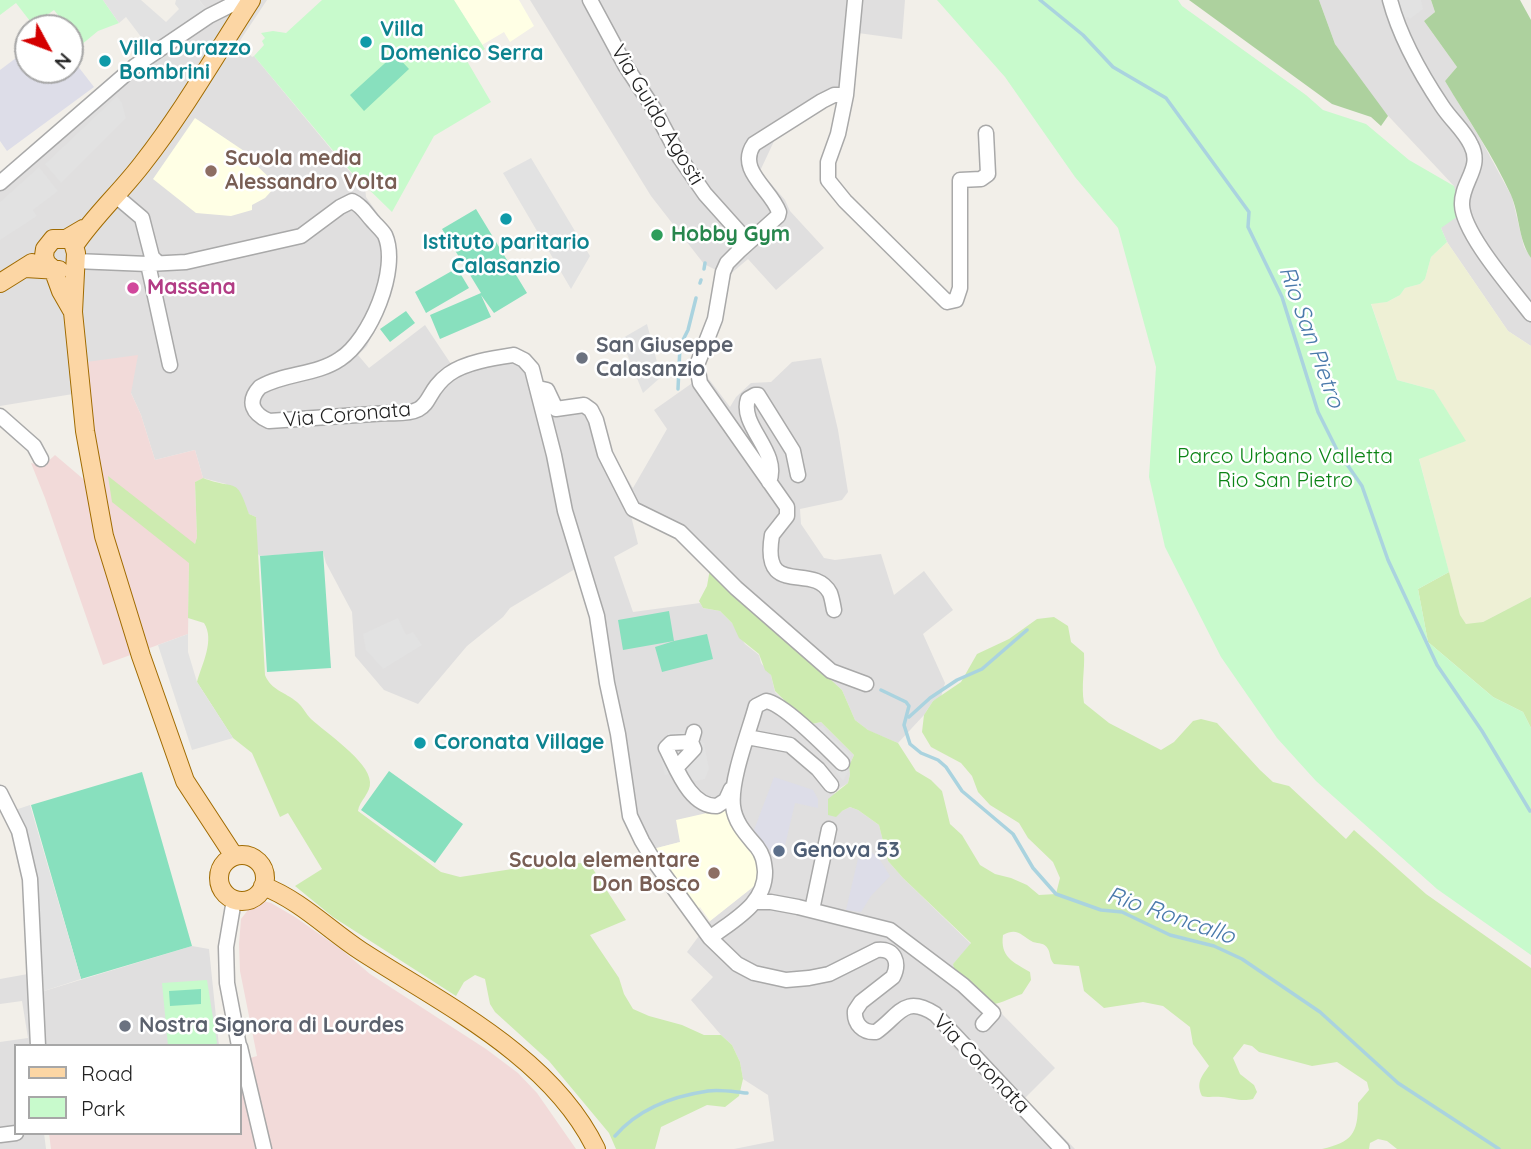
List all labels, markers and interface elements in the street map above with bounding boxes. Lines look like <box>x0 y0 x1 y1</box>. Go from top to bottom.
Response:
north arrow <box>14 14 84 84</box>
place label: Villa Domenico Serra <box>380 17 544 67</box>
marker: Villa Domenico Serra <box>358 34 374 50</box>
place label: Villa Durazzo Bombrini <box>119 36 251 86</box>
street label: Via Guido Agosti <box>605 40 709 190</box>
text: N <box>50 48 77 75</box>
marker: Villa Durazzo Bombrini <box>97 53 113 69</box>
place label: Scuola media Alessandro Volta <box>225 146 397 196</box>
marker: Scuola media Alessandro Volta <box>203 163 219 179</box>
marker: Istituto paritario Calasanzio <box>498 211 514 227</box>
place label: Hobby Gym <box>671 222 790 248</box>
marker: Hobby Gym <box>649 227 665 243</box>
place label: Istituto paritario Calasanzio <box>422 230 590 280</box>
water label: Rio San Pietro <box>1273 262 1349 412</box>
place label: Massena <box>147 275 236 301</box>
marker: Massena <box>125 280 141 296</box>
place label: San Giuseppe Calasanzio <box>596 333 733 383</box>
marker: San Giuseppe Calasanzio <box>574 350 590 366</box>
street label: Via Coronata <box>282 397 412 433</box>
park label: Parco Urbano Valletta Rio San Pietro <box>1177 444 1393 494</box>
place label: Coronata Village <box>434 730 604 756</box>
marker: Coronata Village <box>412 735 428 751</box>
place label: Genova 53 <box>793 838 900 864</box>
marker: Genova 53 <box>771 843 787 859</box>
place label: Scuola elementare Don Bosco <box>509 848 700 898</box>
marker: Scuola elementare Don Bosco <box>706 865 722 881</box>
water label: Rio Roncallo <box>1104 881 1238 951</box>
street label: Via Coronata <box>927 1009 1035 1119</box>
place label: Nostra Signora di Lourdes <box>139 1013 404 1039</box>
marker: Nostra Signora di Lourdes <box>117 1018 133 1034</box>
legend <box>14 1044 242 1135</box>
text: Road <box>81 1060 133 1086</box>
text: Park <box>81 1095 125 1121</box>

